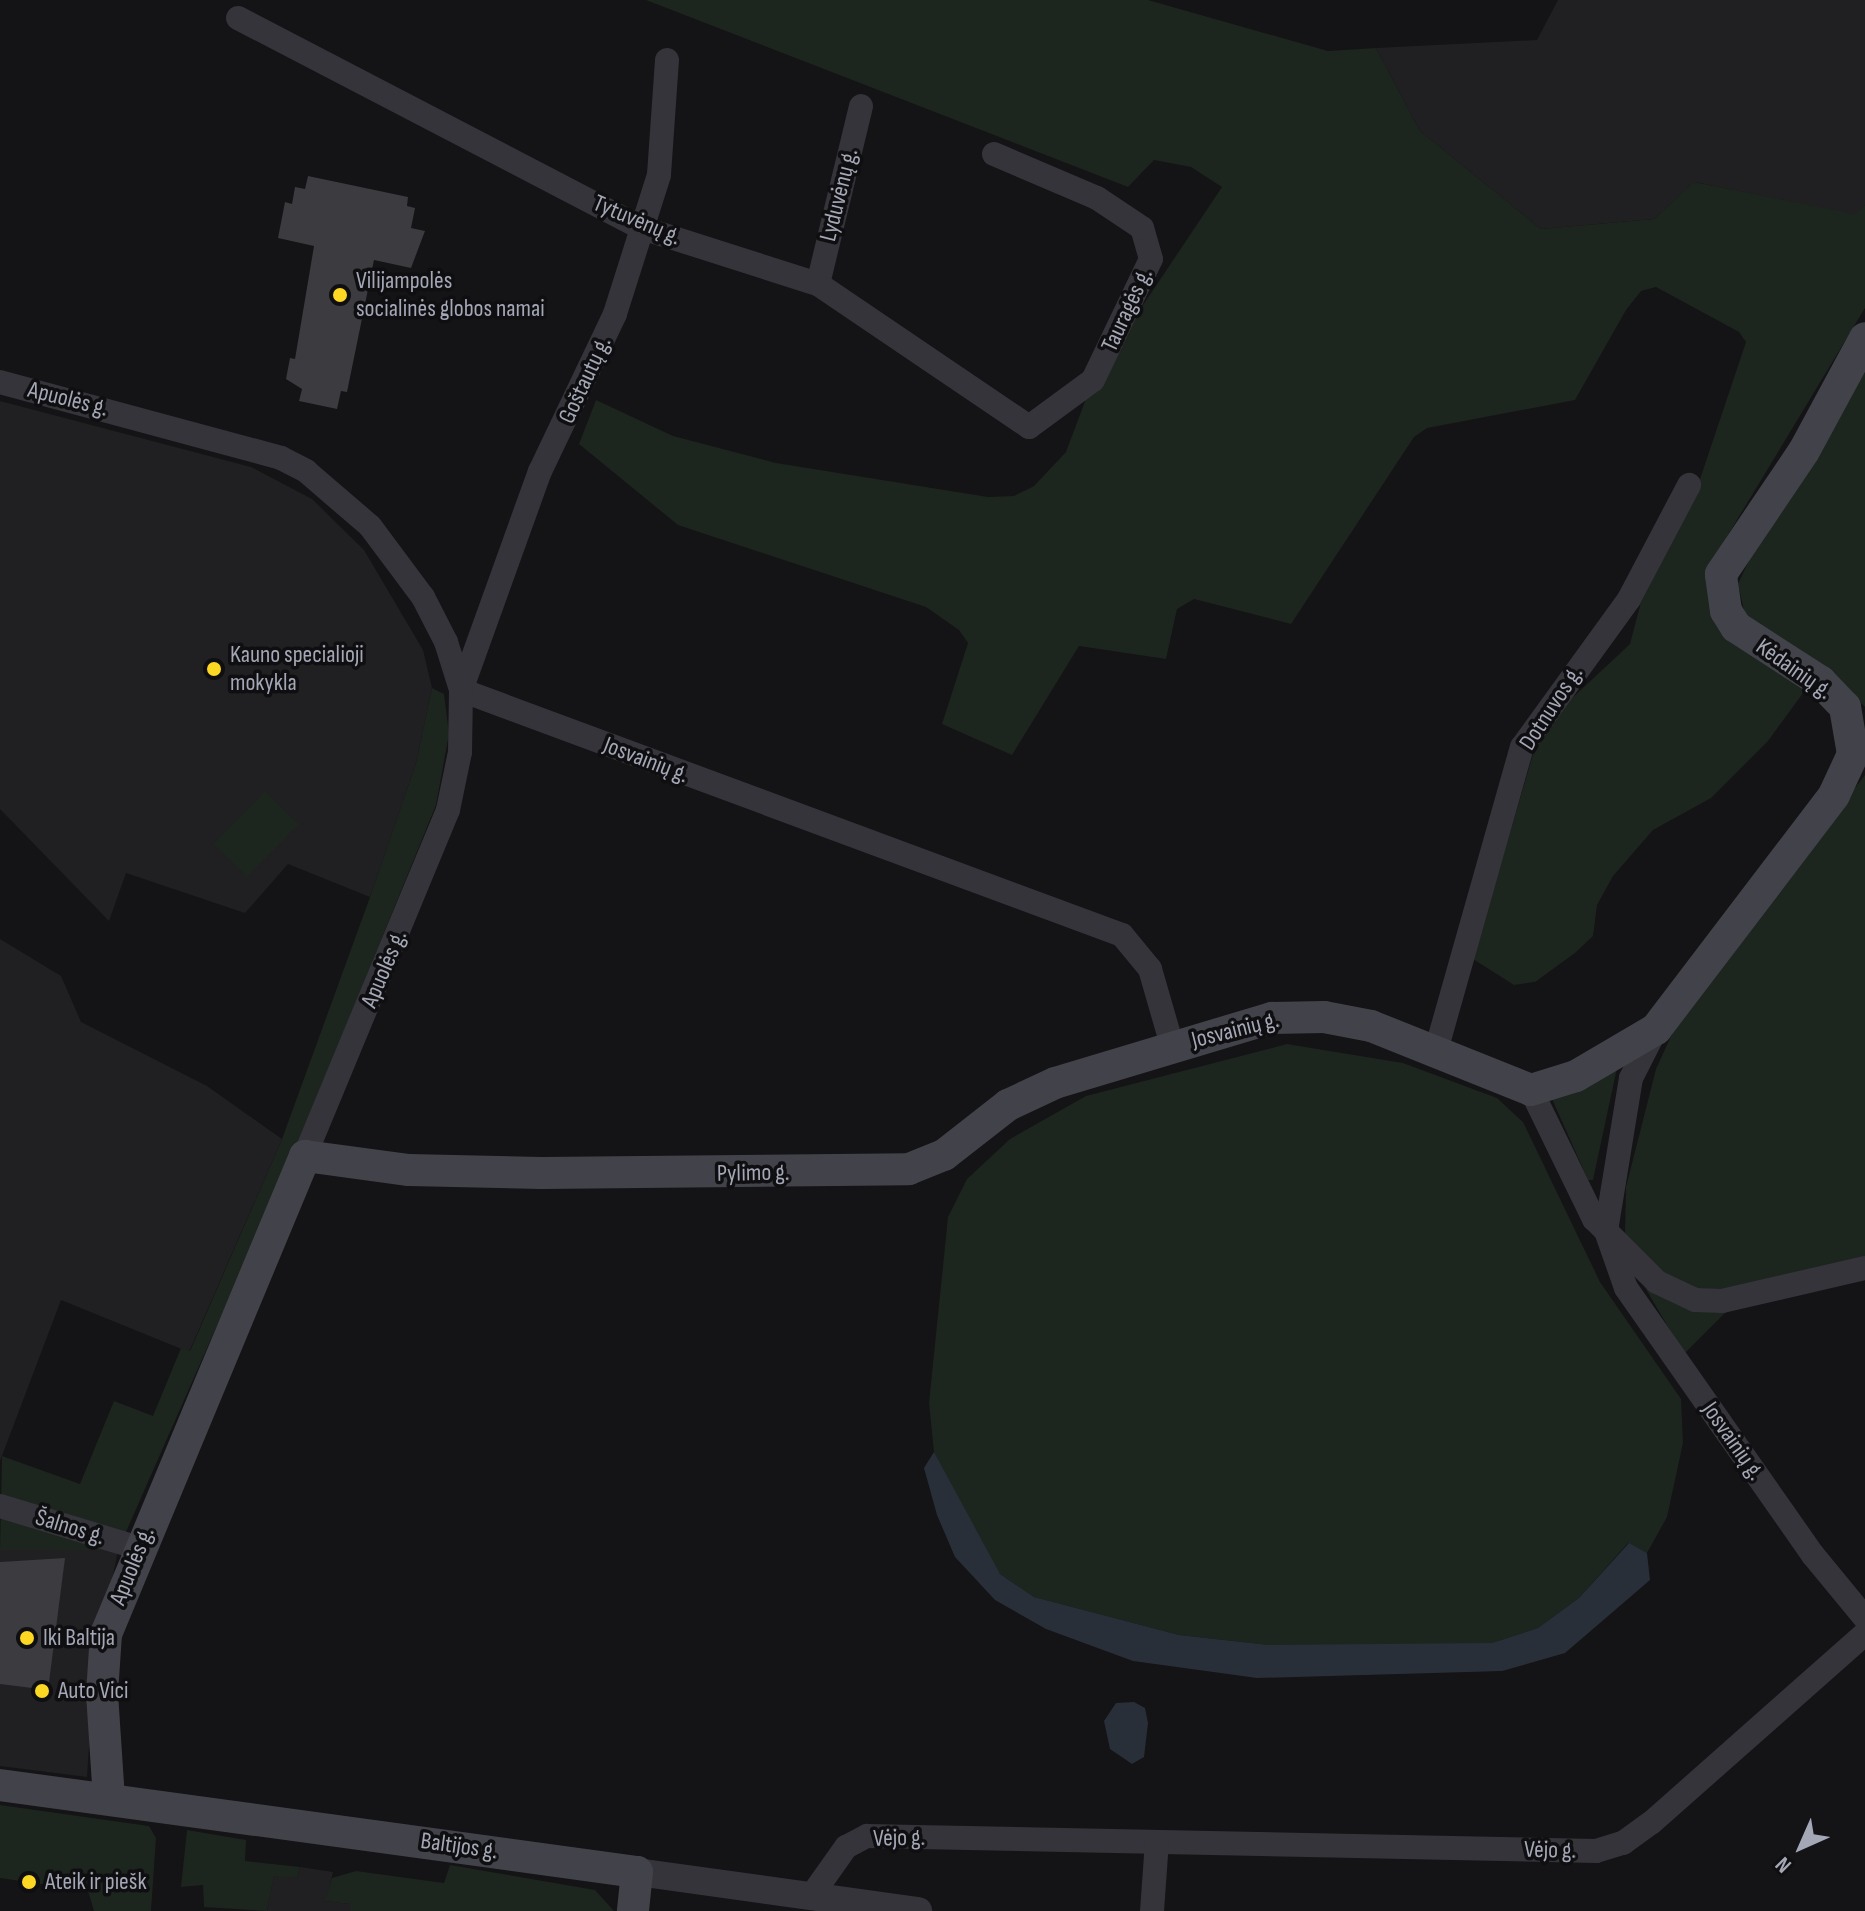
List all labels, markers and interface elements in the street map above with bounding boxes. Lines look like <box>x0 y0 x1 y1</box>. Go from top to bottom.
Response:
street label: Lyduvėnų g. <box>814 146 864 244</box>
street label: Tytuvėnų g. <box>589 189 685 251</box>
street label: Tauragės g. <box>1095 264 1159 356</box>
place label: Vilijampolės socialinės globos namai <box>356 267 545 323</box>
marker: Vilijampolės socialinės globos namai <box>331 286 349 304</box>
street label: Goštautų g. <box>552 332 618 428</box>
street label: Apuolės g. <box>25 375 111 423</box>
street label: Kėdainių g. <box>1750 632 1838 706</box>
place label: Kauno specialioji mokykla <box>230 641 364 697</box>
marker: Kauno specialioji mokykla <box>205 660 223 678</box>
street label: Dotnuvos g. <box>1513 660 1589 756</box>
street label: Josvainių g. <box>599 731 693 789</box>
street label: Apuolės g. <box>355 926 413 1012</box>
street label: Josvainių g. <box>1188 1005 1282 1055</box>
street label: Pylimo g. <box>717 1158 789 1188</box>
street label: Josvainių g. <box>1696 1396 1770 1486</box>
street label: Šalnos g. <box>32 1503 108 1551</box>
street label: Apuolės g. <box>103 1523 161 1609</box>
place label: Iki Baltija <box>43 1624 115 1652</box>
marker: Iki Baltija <box>18 1629 36 1647</box>
place label: Auto Vici <box>58 1677 129 1705</box>
marker: Auto Vici <box>33 1682 51 1700</box>
north arrow <box>1761 1807 1841 1887</box>
street label: Vėjo g. <box>873 1823 925 1853</box>
street label: Baltijos g. <box>419 1826 499 1866</box>
street label: Vėjo g. <box>1524 1835 1576 1865</box>
text: N <box>1770 1851 1797 1878</box>
place label: Ateik ir piešk <box>45 1868 147 1896</box>
marker: Ateik ir piešk <box>20 1873 38 1891</box>

